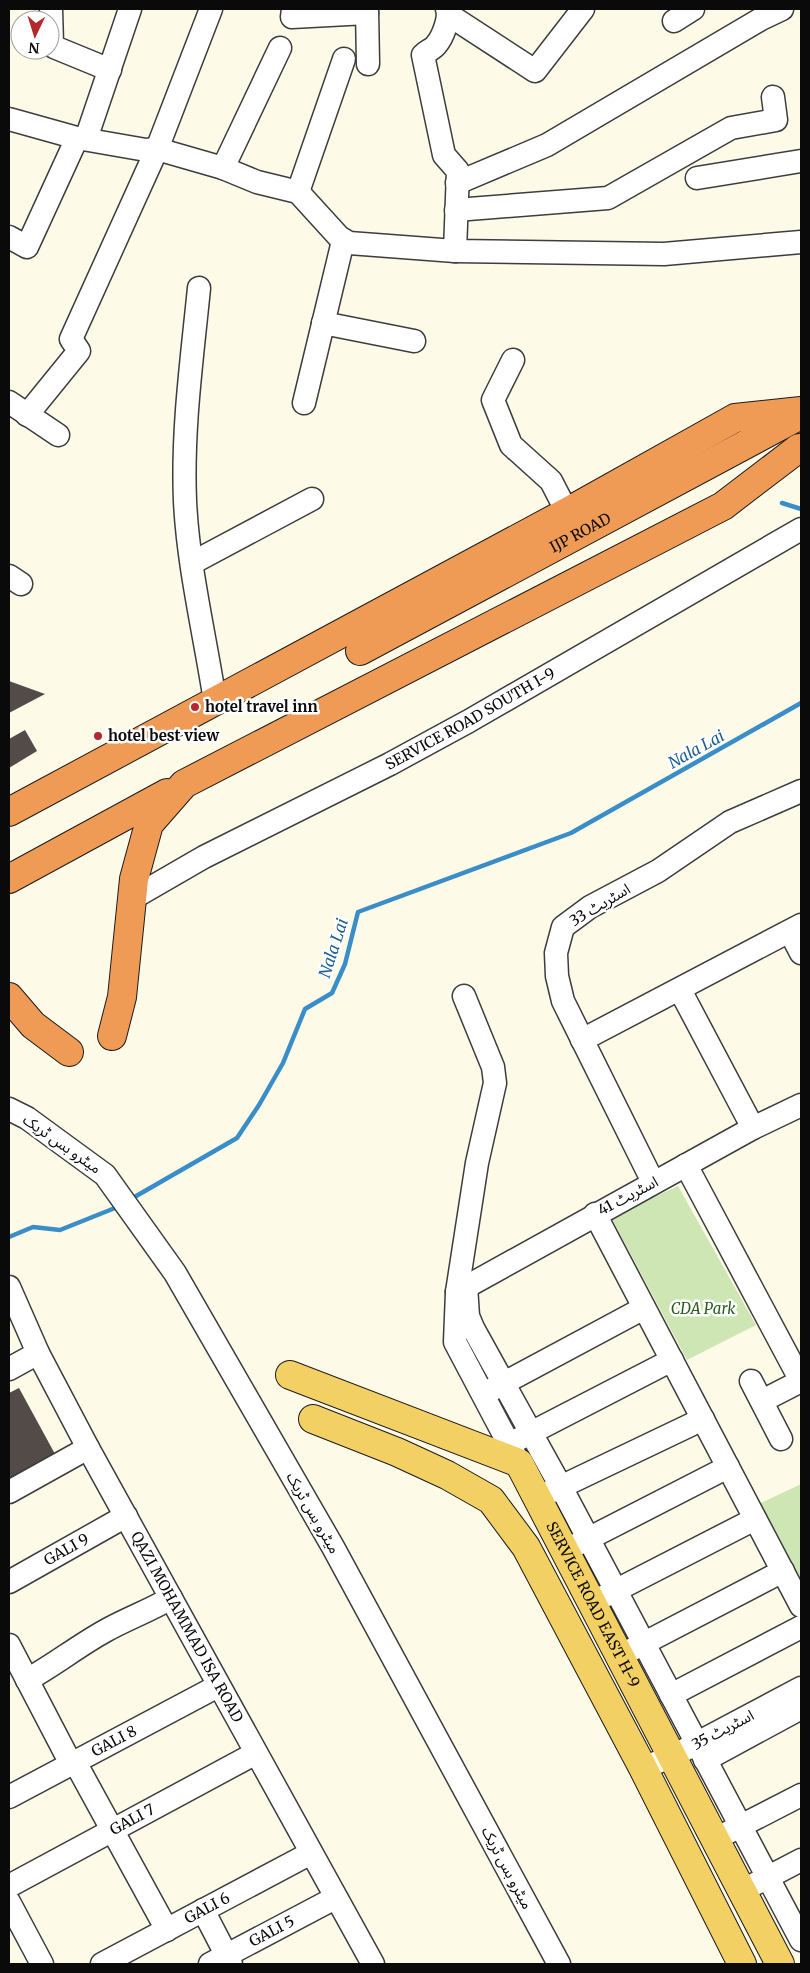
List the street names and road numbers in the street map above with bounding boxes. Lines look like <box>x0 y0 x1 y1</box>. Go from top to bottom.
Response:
street label: IJP ROAD <box>546 508 614 557</box>
street label: SERVICE ROAD SOUTH I-9 <box>382 663 558 774</box>
street label: اسٹریٹ 33 <box>566 879 634 930</box>
street label: میٹرو بس ٹریک <box>20 1110 105 1177</box>
street label: اسٹریٹ 41 <box>594 1172 661 1219</box>
street label: میٹرو بس ٹریک <box>282 1469 344 1557</box>
street label: SERVICE ROAD EAST H-9 <box>542 1518 644 1690</box>
street label: QAZI MOHAMMAD ISA ROAD <box>127 1528 248 1726</box>
street label: GALI 9 <box>40 1529 92 1569</box>
street label: اسٹریٹ 35 <box>689 1705 757 1754</box>
street label: GALI 8 <box>88 1721 140 1761</box>
street label: GALI 7 <box>106 1799 158 1839</box>
street label: میٹرو بس ٹریک <box>478 1823 537 1912</box>
street label: GALI 6 <box>181 1888 233 1928</box>
street label: GALI 5 <box>246 1911 298 1951</box>

